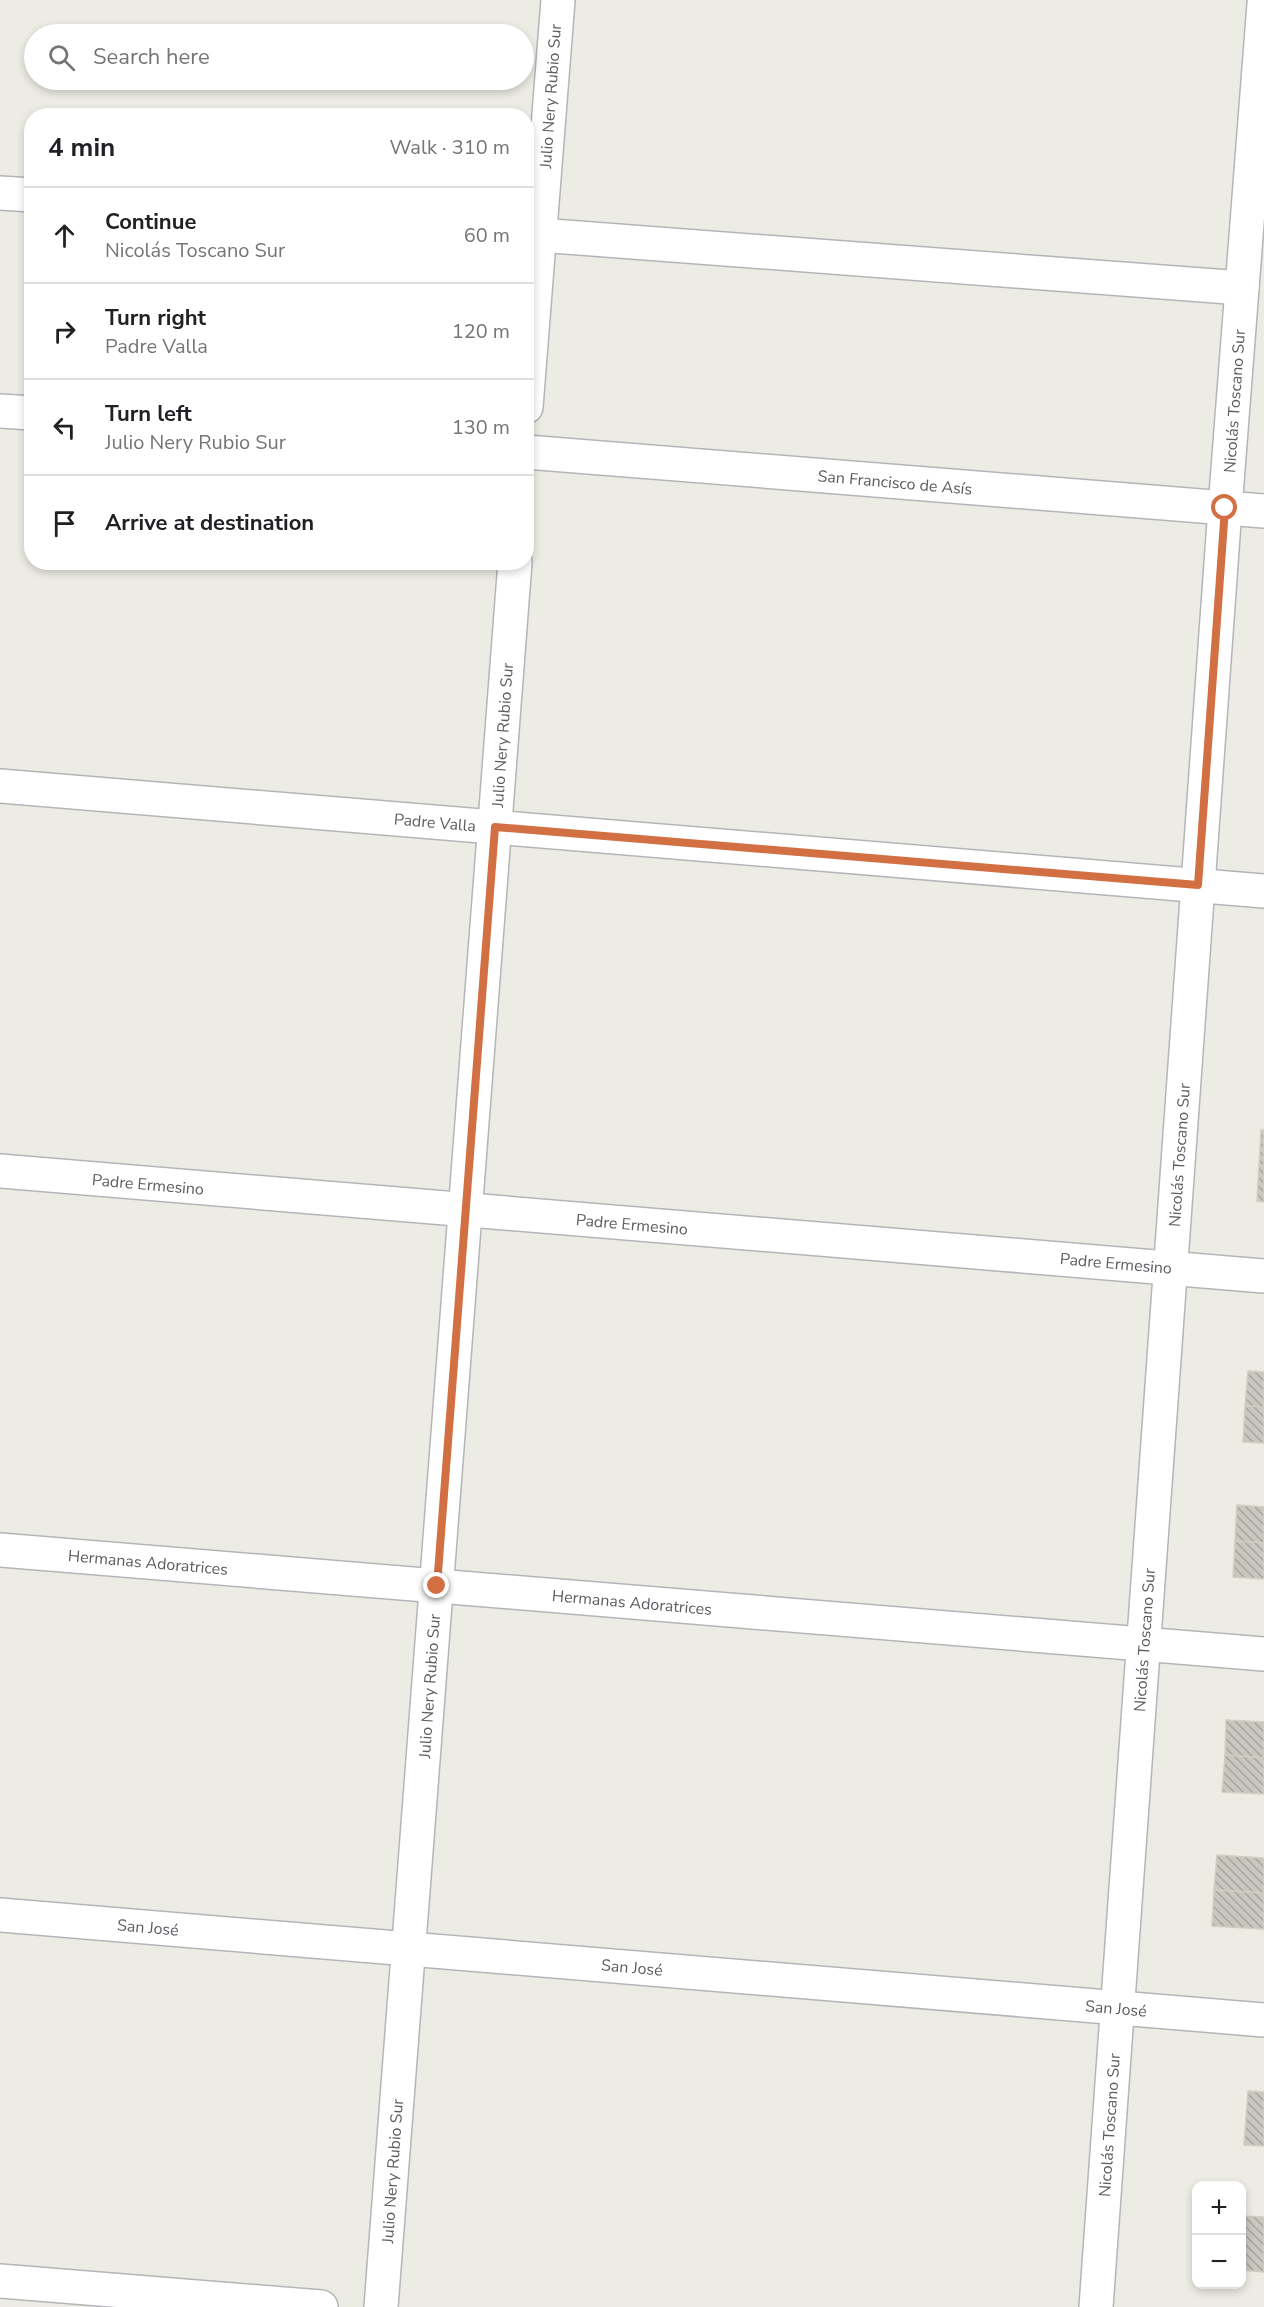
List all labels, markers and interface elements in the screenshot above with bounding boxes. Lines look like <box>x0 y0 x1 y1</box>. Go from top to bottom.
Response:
street label: Julio Nery Rubio Sur <box>535 23 567 170</box>
search box <box>24 24 534 90</box>
icon: search <box>45 41 78 74</box>
text: Search here <box>93 42 210 72</box>
text: 4 min <box>48 130 115 165</box>
text: Walk · 310 m <box>390 134 510 161</box>
text: Continue <box>105 207 196 237</box>
icon: ahead <box>48 219 81 252</box>
text: 60 m <box>464 222 510 249</box>
text: Nicolás Toscano Sur <box>105 237 285 264</box>
text: Turn right <box>105 303 206 333</box>
icon: right <box>48 315 81 348</box>
text: 120 m <box>452 318 510 345</box>
street label: Nicolás Toscano Sur <box>1219 328 1251 474</box>
text: Padre Valla <box>105 333 208 360</box>
text: Turn left <box>105 399 192 429</box>
icon: left <box>48 411 81 444</box>
text: 130 m <box>452 414 510 441</box>
text: Julio Nery Rubio Sur <box>105 429 286 456</box>
street label: San Francisco de Asís <box>817 465 973 501</box>
route start <box>1211 494 1237 520</box>
icon: arrive <box>48 507 81 540</box>
text: Arrive at destination <box>105 508 314 538</box>
street label: Julio Nery Rubio Sur <box>487 662 519 809</box>
street label: Padre Valla <box>393 808 477 838</box>
street label: Nicolás Toscano Sur <box>1164 1082 1196 1228</box>
street label: Padre Ermesino <box>91 1169 205 1201</box>
street label: Padre Ermesino <box>575 1209 689 1241</box>
street label: Padre Ermesino <box>1059 1248 1173 1280</box>
street label: Hermanas Adoratrices <box>67 1545 229 1581</box>
street label: Nicolás Toscano Sur <box>1129 1567 1161 1713</box>
route end <box>423 1572 449 1598</box>
street label: Hermanas Adoratrices <box>551 1585 713 1621</box>
street label: Julio Nery Rubio Sur <box>414 1613 446 1760</box>
street label: San José <box>116 1914 180 1942</box>
street label: San José <box>600 1954 664 1982</box>
street label: San José <box>1084 1995 1148 2023</box>
street label: Nicolás Toscano Sur <box>1094 2052 1126 2198</box>
street label: Julio Nery Rubio Sur <box>377 2098 409 2245</box>
map controls <box>1192 2181 1246 2289</box>
button: + <box>1192 2181 1246 2235</box>
button: − <box>1192 2235 1246 2289</box>

